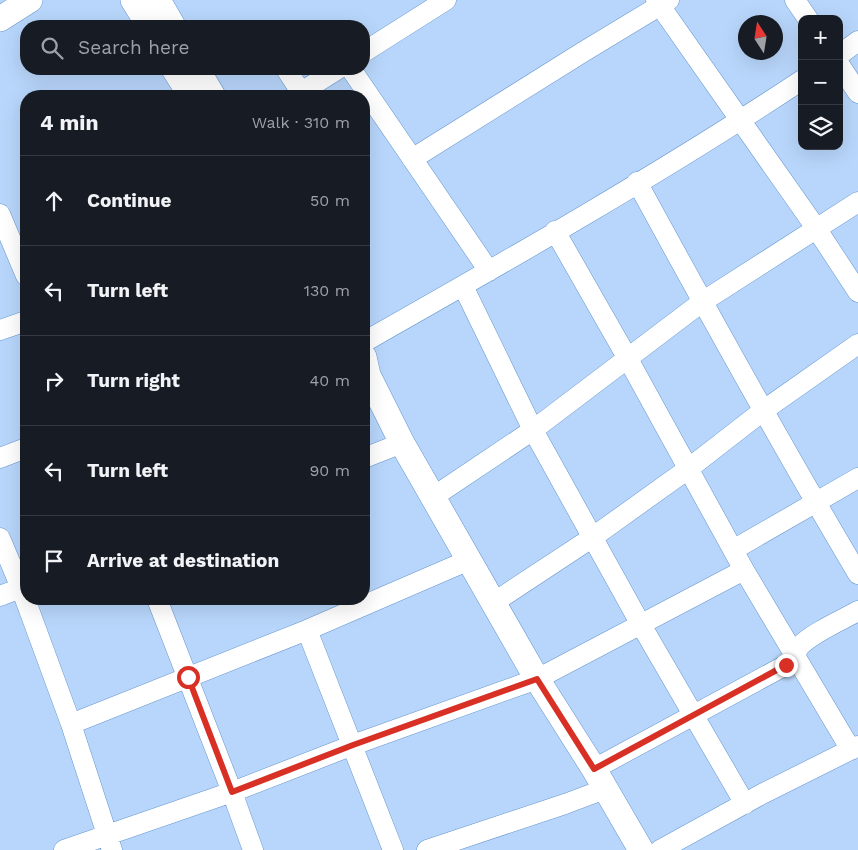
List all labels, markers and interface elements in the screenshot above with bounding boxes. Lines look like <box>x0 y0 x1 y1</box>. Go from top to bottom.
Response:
north arrow <box>738 15 783 60</box>
map controls <box>798 15 843 150</box>
button: + <box>798 15 843 60</box>
search box <box>20 20 370 75</box>
icon: search <box>38 34 66 62</box>
text: Search here <box>78 36 189 59</box>
button: − <box>798 60 843 105</box>
button: layers <box>798 105 843 150</box>
text: 4 min <box>40 110 98 135</box>
text: Walk · 310 m <box>252 113 350 132</box>
icon: ahead <box>40 187 68 215</box>
text: Continue <box>87 189 171 212</box>
text: 50 m <box>310 191 350 210</box>
icon: left <box>40 277 68 305</box>
text: Turn left <box>87 279 168 302</box>
text: 130 m <box>304 281 350 300</box>
icon: right <box>40 367 68 395</box>
text: Turn right <box>87 369 180 392</box>
text: 40 m <box>310 371 350 390</box>
icon: left <box>40 457 68 485</box>
text: Turn left <box>87 459 168 482</box>
text: 90 m <box>309 461 350 480</box>
icon: arrive <box>40 547 68 575</box>
text: Arrive at destination <box>87 549 279 572</box>
route end <box>775 654 798 677</box>
route start <box>177 666 200 689</box>

